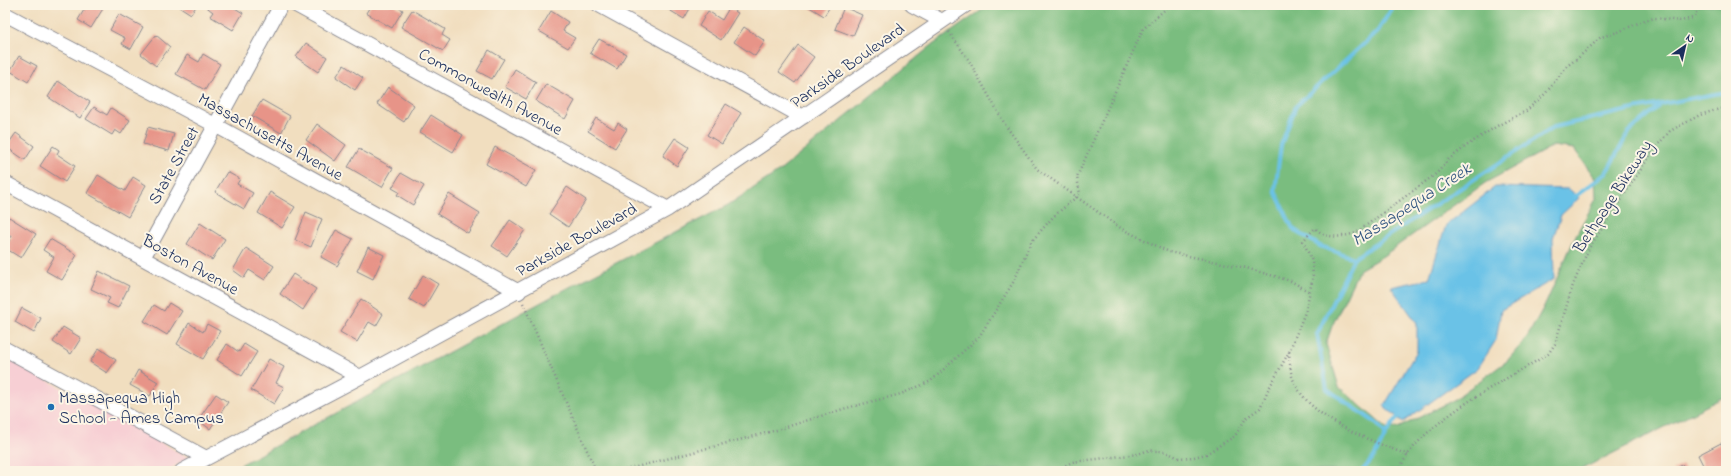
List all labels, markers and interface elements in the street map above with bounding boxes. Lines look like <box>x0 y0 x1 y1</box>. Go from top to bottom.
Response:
street label: Parkside Boulevard <box>785 17 911 115</box>
north arrow <box>1665 26 1705 66</box>
text: N <box>1682 30 1698 47</box>
street label: Commonwealth Avenue <box>414 42 567 143</box>
street label: Massachusetts Avenue <box>193 87 348 188</box>
street label: State Street <box>142 122 206 209</box>
street label: Bethpage Bikeway <box>1567 135 1661 260</box>
water label: Massapequa Creek <box>1347 157 1478 254</box>
street label: Parkside Boulevard <box>512 196 642 284</box>
street label: Boston Avenue <box>137 228 243 302</box>
place label: Massapequa High School - Ames Campus <box>59 386 224 431</box>
marker: Massapequa High School - Ames Campus <box>46 402 56 412</box>

